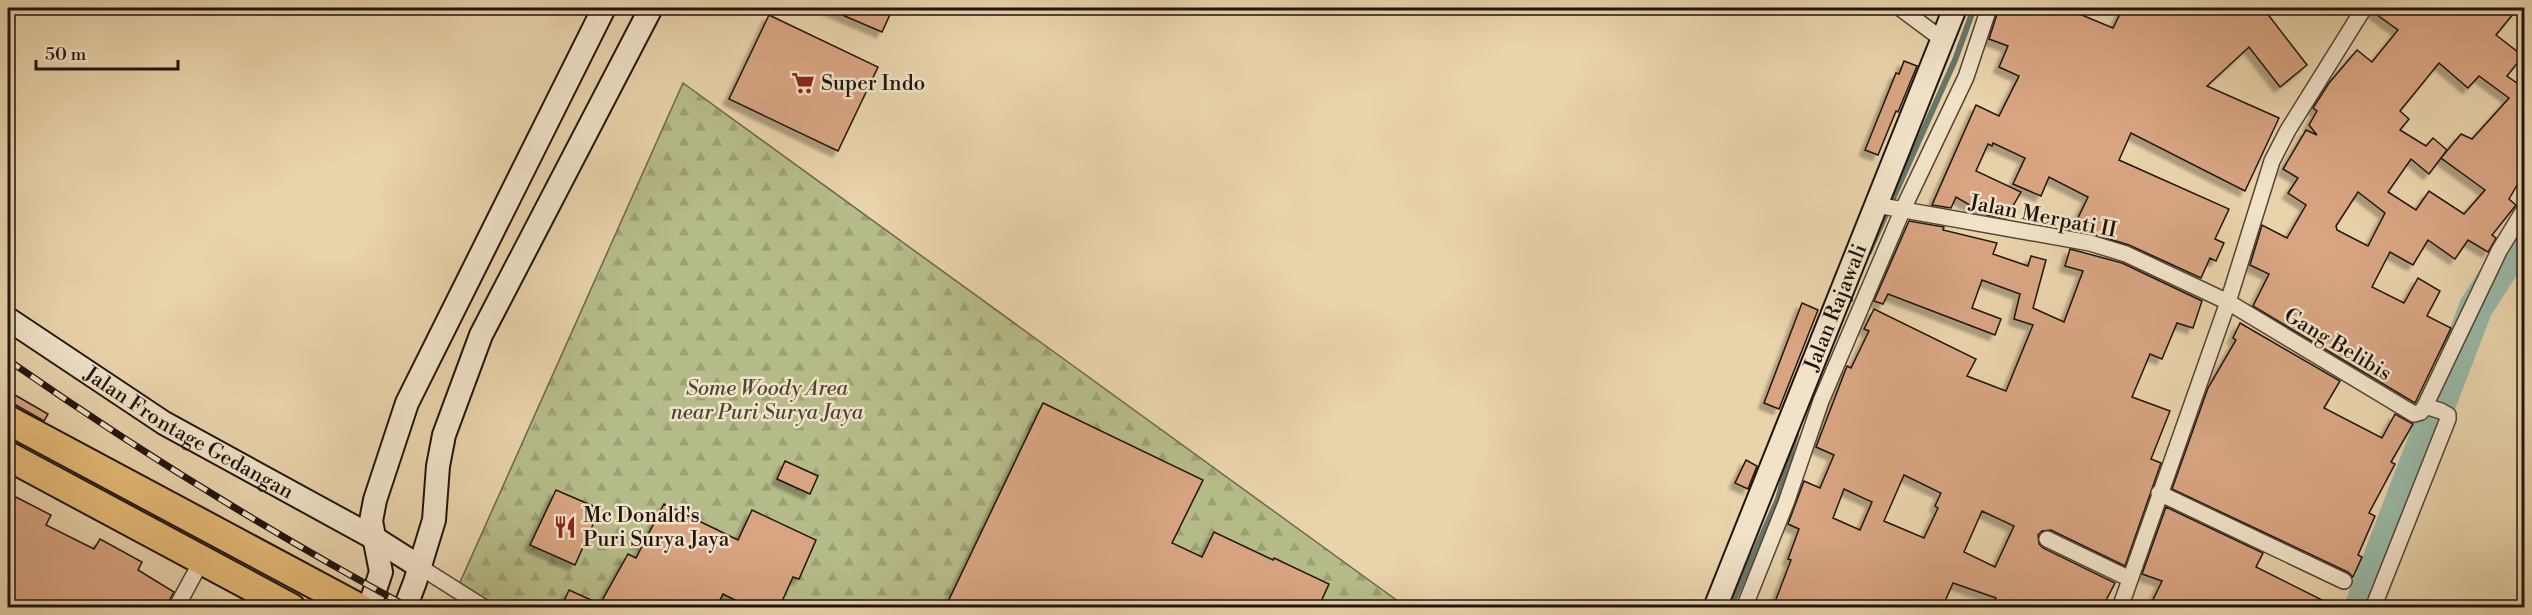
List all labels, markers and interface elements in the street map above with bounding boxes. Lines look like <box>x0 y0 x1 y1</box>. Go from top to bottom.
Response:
scale bar <box>36 33 178 71</box>
text: 50 m <box>45 43 87 66</box>
supermarket icon: Super Indo <box>790 70 816 96</box>
place label: Super Indo <box>821 71 925 97</box>
street label: Jalan Merpati II <box>1966 190 2119 244</box>
street label: Jalan Rajawali <box>1799 240 1873 376</box>
street label: Gang Belibis <box>2279 303 2396 387</box>
street label: Jalan Frontage Gedangan <box>78 361 298 506</box>
park label: Some Woody Area near Puri Surya Jaya <box>671 376 863 426</box>
place label: Mc Donald's Puri Surya Jaya <box>583 503 730 553</box>
restaurant icon: Mc Donald's Puri Surya Jaya <box>552 514 578 540</box>

